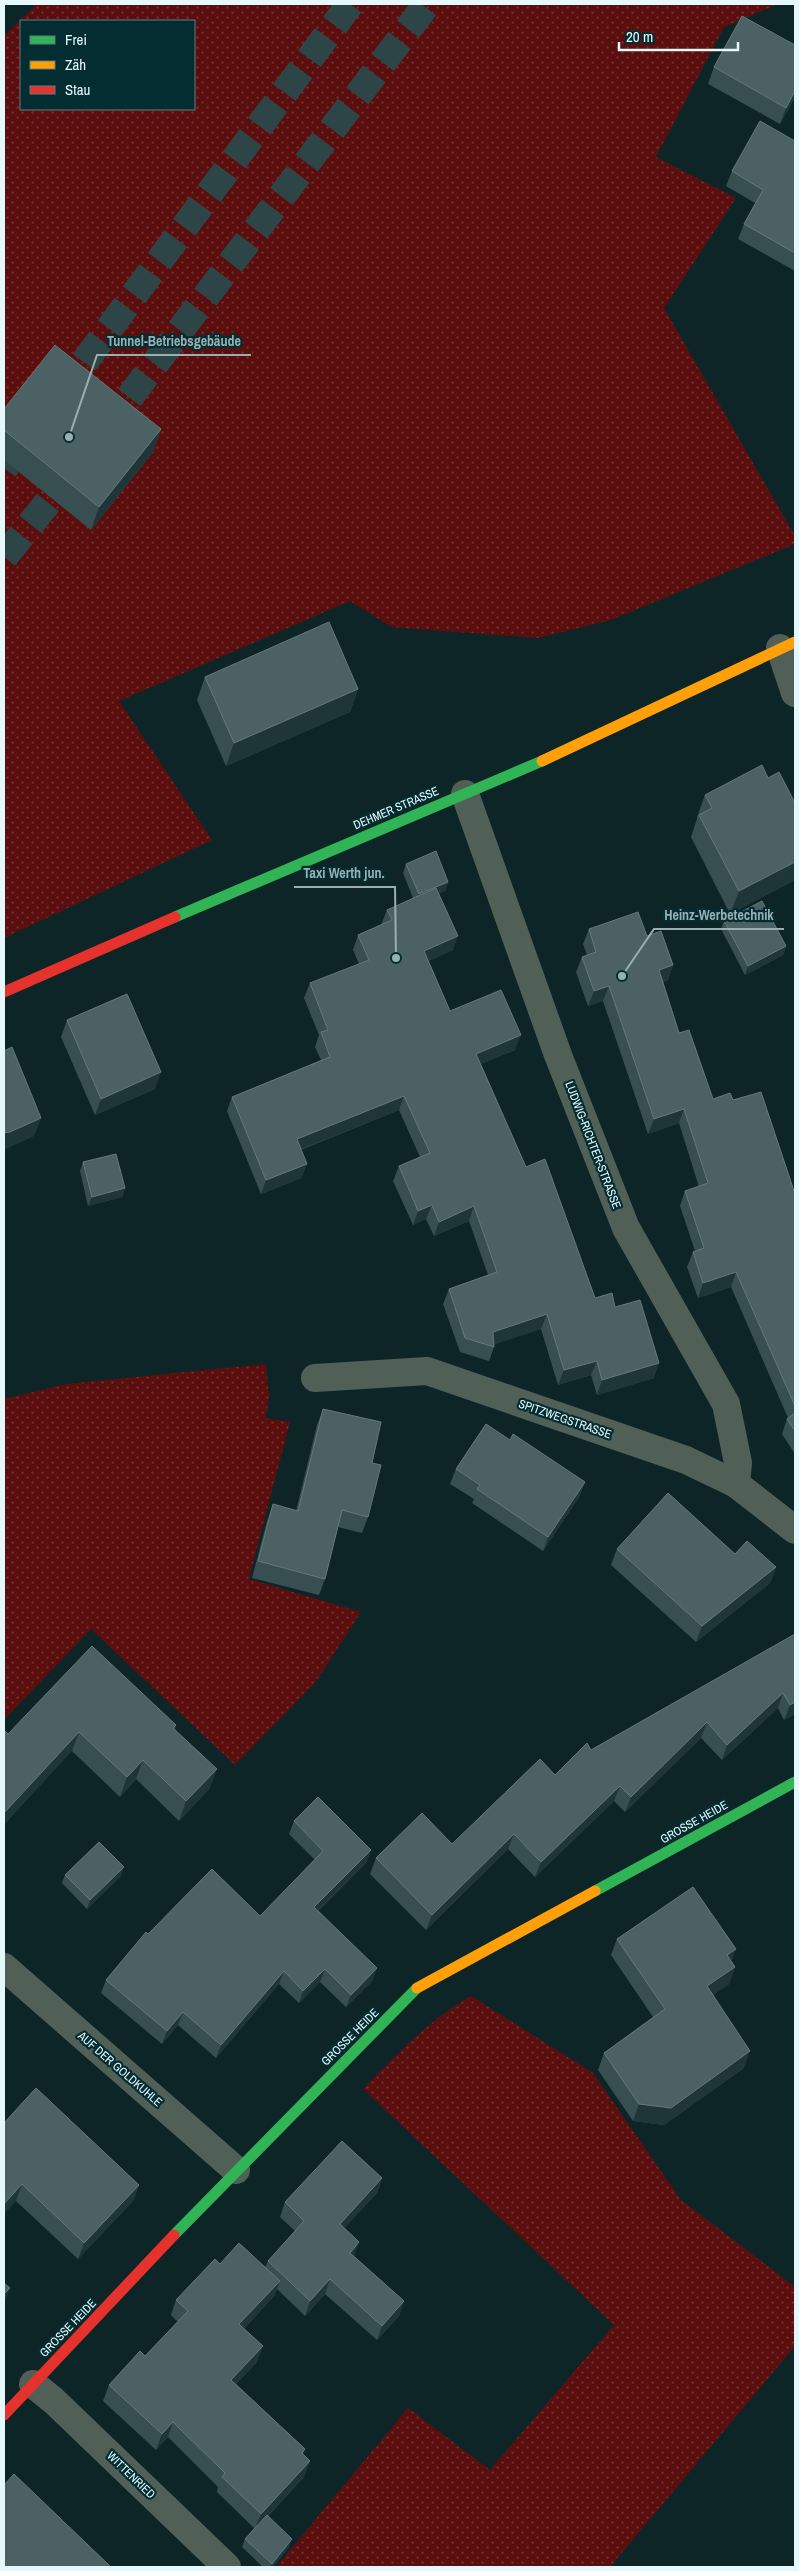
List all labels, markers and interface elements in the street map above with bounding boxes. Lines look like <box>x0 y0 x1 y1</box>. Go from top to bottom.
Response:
legend <box>20 20 195 110</box>
scale bar <box>619 20 738 52</box>
text: 20 m <box>626 26 653 47</box>
text: Frei <box>65 29 87 50</box>
text: Zäh <box>65 54 86 75</box>
text: Stau <box>65 79 90 100</box>
callout: Tunnel-Betriebsgebäude <box>97 326 251 355</box>
text: Tunnel-Betriebsgebäude <box>107 332 241 350</box>
street label: DEHMER STRASSE <box>351 783 441 833</box>
callout: Taxi Werth jun. <box>294 858 395 887</box>
text: Taxi Werth jun. <box>303 864 385 882</box>
callout: Heinz-Werbetechnik <box>654 900 784 929</box>
text: Heinz-Werbetechnik <box>664 906 774 924</box>
street label: LUDWIG-RICHTER-STRASSE <box>561 1079 625 1211</box>
street label: SPITZWEGSTRASSE <box>516 1396 614 1442</box>
street label: GROSSE HEIDE <box>657 1797 731 1847</box>
street label: GROSSE HEIDE <box>318 2005 382 2069</box>
street label: AUF DER GOLDKUHLE <box>74 2027 165 2110</box>
street label: GROSSE HEIDE <box>36 2295 100 2361</box>
street label: WITTENRIED <box>103 2448 159 2502</box>

